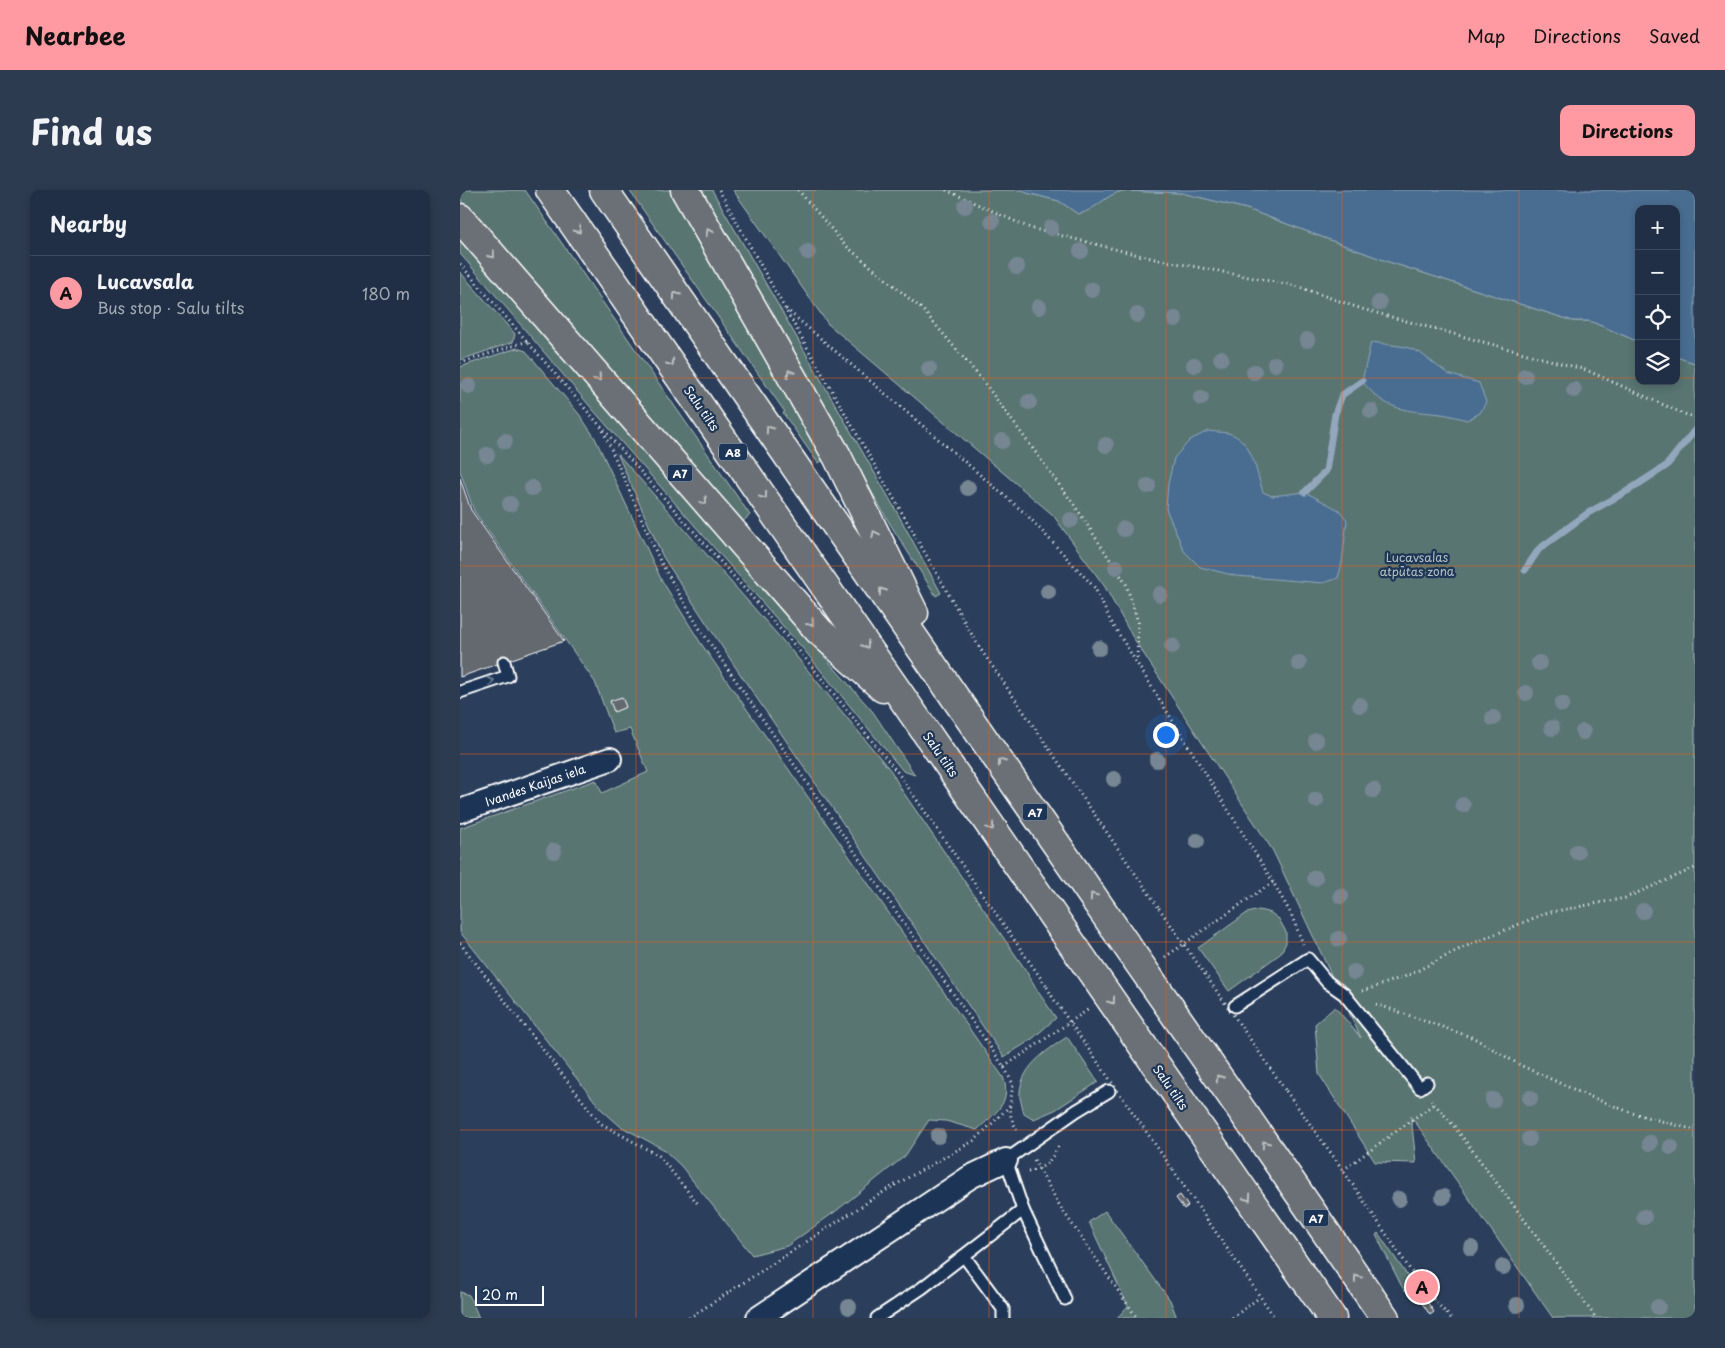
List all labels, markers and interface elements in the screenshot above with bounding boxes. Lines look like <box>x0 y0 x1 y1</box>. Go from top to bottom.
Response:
text: Nearbee <box>25 17 126 53</box>
text: Map <box>1467 22 1505 49</box>
text: Directions <box>1533 22 1621 49</box>
text: Saved <box>1649 22 1700 49</box>
text: Find us <box>30 104 152 157</box>
button: Directions <box>1560 105 1695 156</box>
map controls <box>1635 205 1680 385</box>
button: + <box>1635 205 1680 250</box>
text: Nearby <box>50 207 127 239</box>
one-way arrow <box>572 224 581 234</box>
one-way arrow <box>706 228 716 237</box>
one-way arrow <box>486 249 495 258</box>
button: − <box>1635 250 1680 295</box>
text: Lucavsala <box>97 267 194 295</box>
text: A <box>60 281 72 305</box>
text: 180 m <box>362 281 410 305</box>
one-way arrow <box>673 291 682 301</box>
text: Bus stop · Salu tilts <box>97 295 244 319</box>
button: locate <box>1635 295 1680 340</box>
button: layers <box>1635 340 1680 385</box>
one-way arrow <box>665 357 674 367</box>
one-way arrow <box>786 369 796 378</box>
one-way arrow <box>592 372 601 381</box>
street label: Salu tilts <box>680 382 724 434</box>
one-way arrow <box>766 425 775 434</box>
road number: A8 <box>719 443 747 460</box>
road number: A7 <box>668 464 692 482</box>
one-way arrow <box>758 491 767 500</box>
one-way arrow <box>698 495 707 504</box>
one-way arrow <box>871 530 881 539</box>
park label: Lucavsalas atpūtas zona <box>1380 548 1455 580</box>
one-way arrow <box>879 587 888 596</box>
one-way arrow <box>806 617 815 626</box>
one-way arrow <box>860 639 869 648</box>
one-way arrow <box>486 677 494 687</box>
your location <box>1153 722 1179 748</box>
street label: Salu tilts <box>919 728 963 780</box>
one-way arrow <box>998 758 1007 767</box>
street label: Ivandes Kaijas iela <box>482 759 588 811</box>
road number: A7 <box>1022 804 1048 820</box>
one-way arrow <box>985 821 994 831</box>
one-way arrow <box>1090 892 1099 901</box>
one-way arrow <box>1106 995 1115 1005</box>
street label: Salu tilts <box>1149 1061 1193 1113</box>
one-way arrow <box>1216 1074 1225 1084</box>
one-way arrow <box>1262 1140 1271 1150</box>
one-way arrow <box>1242 1192 1251 1202</box>
road number: A7 <box>1304 1210 1328 1226</box>
pin: A <box>1406 1268 1438 1306</box>
one-way arrow <box>1354 1274 1363 1284</box>
scale bar <box>475 1283 544 1306</box>
text: 20 m <box>482 1284 518 1305</box>

